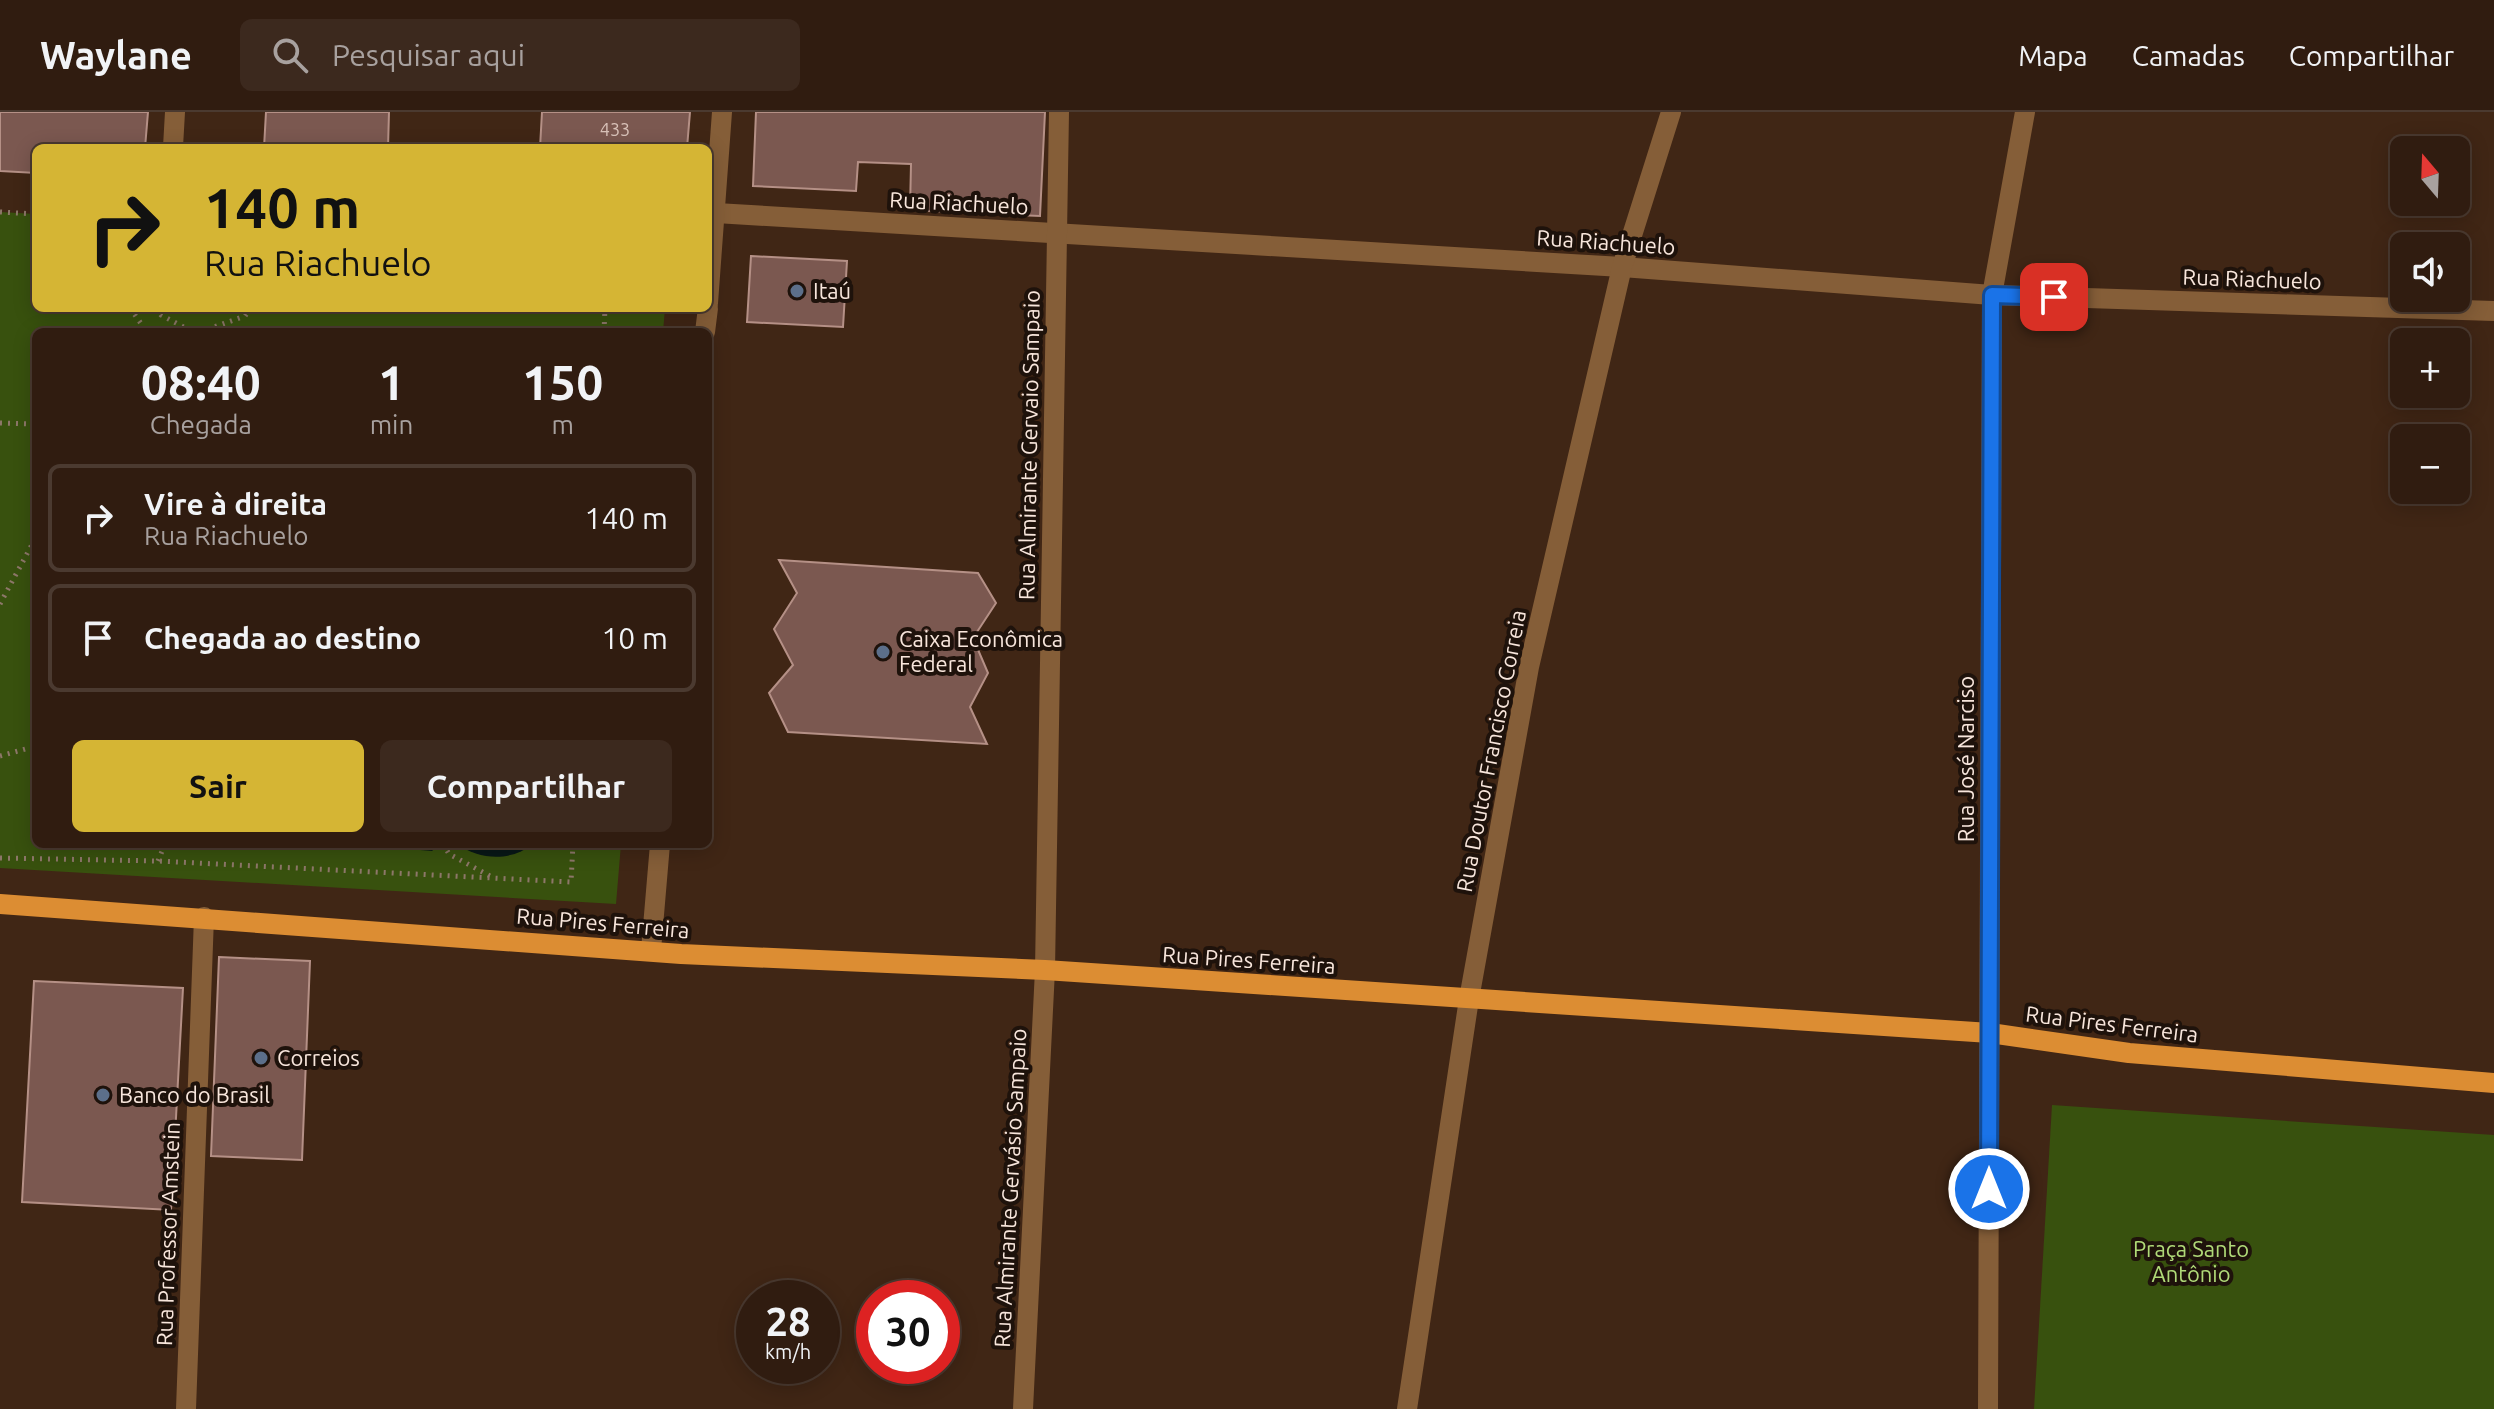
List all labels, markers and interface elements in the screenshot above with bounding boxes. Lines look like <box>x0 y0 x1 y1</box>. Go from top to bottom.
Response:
search box <box>240 19 800 91</box>
icon: search <box>268 33 312 77</box>
text: Waylane <box>40 34 192 76</box>
text: Pesquisar aqui <box>332 38 525 72</box>
text: Mapa <box>2018 40 2088 71</box>
text: Camadas <box>2132 40 2245 71</box>
text: Compartilhar <box>2289 40 2454 71</box>
house number: 433 <box>600 119 630 139</box>
north arrow <box>2390 136 2470 216</box>
map controls <box>2390 136 2470 504</box>
icon: right <box>72 176 176 280</box>
text: 140 m <box>204 176 360 239</box>
street label: Rua Riachuelo <box>889 186 1029 219</box>
street label: Rua Riachuelo <box>1536 224 1676 259</box>
button: sound <box>2390 232 2470 312</box>
text: Rua Riachuelo <box>204 242 432 283</box>
pin <box>2020 263 2088 331</box>
street label: Rua Riachuelo <box>2182 264 2322 293</box>
icon: arrive <box>2032 275 2076 319</box>
place label: Itaú <box>813 278 851 303</box>
marker: Itaú <box>788 282 806 300</box>
street label: Rua Almirante Gervaio Sampaio <box>1013 290 1044 600</box>
button: + <box>2390 328 2470 408</box>
text: 08:40 <box>141 355 261 409</box>
text: 1 <box>378 355 405 409</box>
text: 150 <box>522 355 603 409</box>
text: Chegada <box>150 410 252 439</box>
text: min <box>370 410 413 439</box>
text: m <box>551 410 574 439</box>
button: − <box>2390 424 2470 504</box>
text: Vire à direita <box>144 487 327 521</box>
icon: right <box>76 496 120 540</box>
text: 140 m <box>584 501 668 535</box>
text: Rua Riachuelo <box>144 521 308 550</box>
street label: Rua Doutor Francisco Correia <box>1451 608 1530 894</box>
icon: arrive <box>76 616 120 660</box>
text: Chegada ao destino <box>144 621 421 655</box>
text: 10 m <box>601 621 668 655</box>
place label: Caixa Econômica Federal <box>899 626 1063 676</box>
marker: Caixa Econômica Federal <box>874 643 892 661</box>
street label: Rua José Narciso <box>1953 676 1978 842</box>
button: Sair <box>72 740 364 832</box>
button: Compartilhar <box>380 740 672 832</box>
street label: Rua Pires Ferreira <box>515 902 691 943</box>
street label: Rua Pires Ferreira <box>1162 941 1337 978</box>
street label: Rua Pires Ferreira <box>2024 1001 2200 1046</box>
street label: Rua Almirante Gervásio Sampaio <box>989 1028 1030 1348</box>
place label: Correios <box>277 1045 360 1070</box>
marker: Correios <box>252 1049 270 1067</box>
place label: Banco do Brasil <box>119 1082 270 1107</box>
marker: Banco do Brasil <box>94 1086 112 1104</box>
street label: Rua Professor Amstein <box>151 1121 184 1346</box>
position arrow <box>1947 1147 2031 1231</box>
park label: Praça Santo Antônio <box>2133 1236 2249 1286</box>
speed limit sign: 30 <box>856 1280 960 1384</box>
text: 28 <box>765 1299 811 1344</box>
text: km/h <box>765 1340 811 1363</box>

